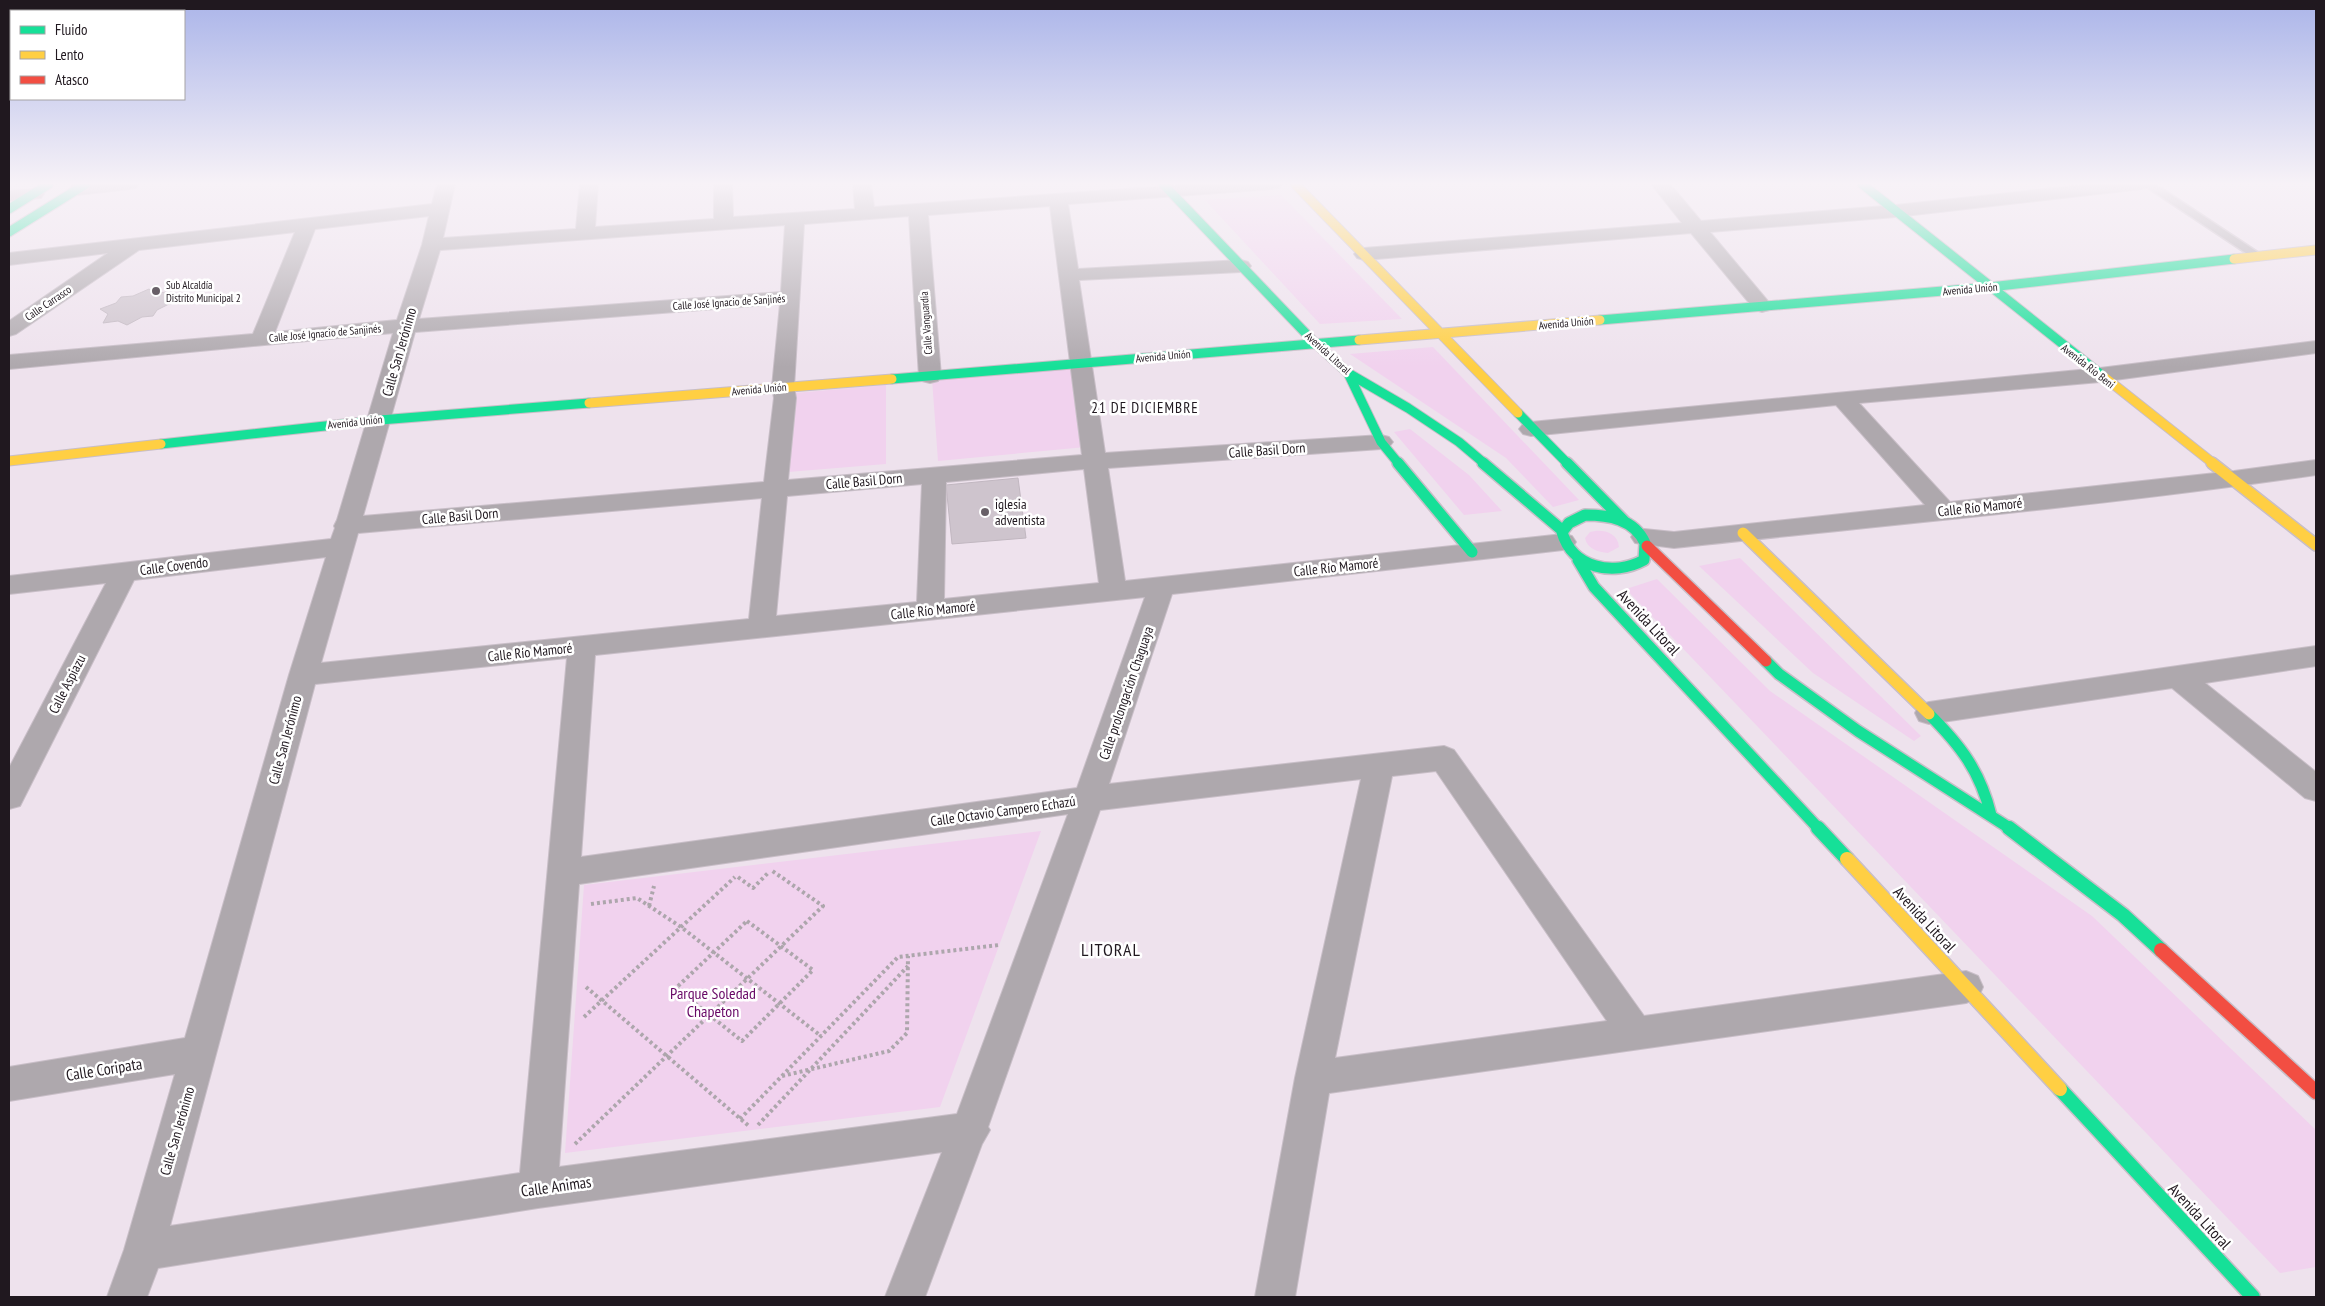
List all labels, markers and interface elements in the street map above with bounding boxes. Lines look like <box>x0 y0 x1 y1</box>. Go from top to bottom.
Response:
legend <box>10 10 185 100</box>
text: Fluido <box>55 20 87 39</box>
text: Lento <box>55 45 84 64</box>
text: Atasco <box>55 70 89 89</box>
place label: Sub Alcaldía Distrito Municipal 2 <box>166 278 241 305</box>
street label: Avenida Unión <box>1942 280 1998 298</box>
street label: Calle Carrasco <box>22 282 74 324</box>
marker: Sub Alcaldía Distrito Municipal 2 <box>150 285 162 297</box>
street label: Calle José Ignacio de Sanjinés <box>672 291 786 313</box>
street label: Calle Vanguardia <box>917 291 935 355</box>
street label: Calle San Jerónimo <box>378 306 420 398</box>
street label: Avenida Unión <box>1538 314 1594 332</box>
street label: Calle José Ignacio de Sanjinés <box>268 321 382 345</box>
street label: Avenida Litoral <box>1302 329 1354 378</box>
street label: Avenida Río Beni <box>2058 341 2118 391</box>
street label: Avenida Unión <box>1135 347 1191 365</box>
street label: Avenida Unión <box>731 380 787 398</box>
district label: 21 DE DICIEMBRE <box>1091 398 1199 417</box>
street label: Avenida Unión <box>327 412 383 432</box>
street label: Calle Basil Dorn <box>1228 438 1306 462</box>
street label: Calle Basil Dorn <box>825 469 903 493</box>
street label: Calle Río Mamoré <box>1937 494 2024 520</box>
place label: iglesia adventista <box>995 495 1045 529</box>
street label: Calle Basil Dorn <box>421 504 499 528</box>
marker: iglesia adventista <box>979 506 991 518</box>
street label: Calle Covendo <box>139 553 209 579</box>
street label: Calle Río Mamoré <box>1293 554 1380 580</box>
street label: Avenida Litoral <box>1613 585 1685 659</box>
street label: Calle Río Mamoré <box>890 597 977 623</box>
street label: Calle prolongación Chaguaya <box>1095 624 1157 762</box>
street label: Calle Río Mamoré <box>487 639 574 665</box>
street label: Calle Aspiazu <box>44 651 90 717</box>
street label: Calle San Jerónimo <box>265 694 305 786</box>
street label: Calle Octavio Campero Echazú <box>929 792 1077 830</box>
street label: Avenida Litoral <box>1889 882 1961 956</box>
district label: LITORAL <box>1081 938 1141 961</box>
park label: Parque Soledad Chapeton <box>670 983 756 1021</box>
street label: Calle Coripata <box>65 1053 143 1085</box>
street label: Calle San Jerónimo <box>156 1085 198 1177</box>
street label: Calle Animas <box>520 1171 592 1201</box>
street label: Avenida Litoral <box>2164 1179 2236 1253</box>

